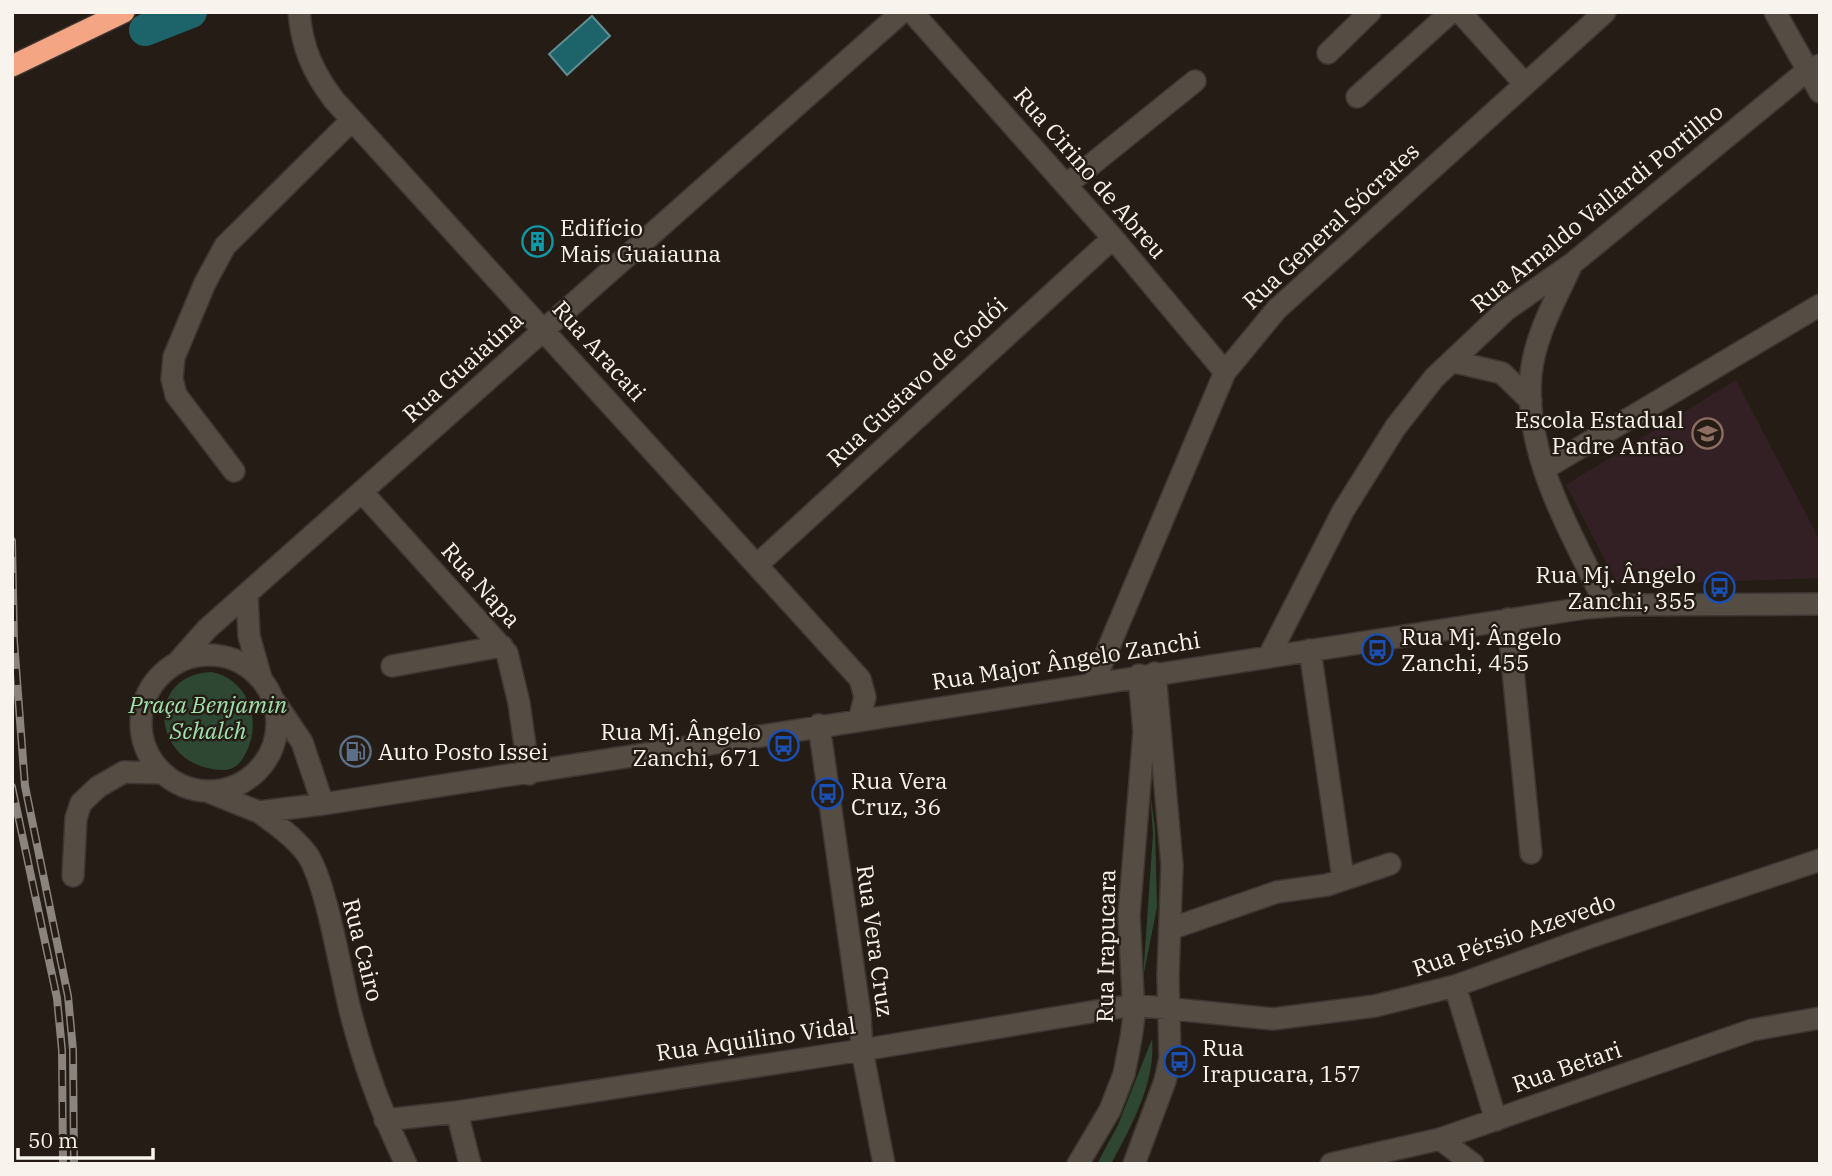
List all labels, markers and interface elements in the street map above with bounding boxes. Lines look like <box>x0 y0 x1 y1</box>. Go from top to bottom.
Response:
street label: Rua Cirino de Abreu <box>1008 80 1174 264</box>
street label: Rua Arnaldo Vallardi Portilho <box>1464 96 1729 318</box>
street label: Rua General Sócrates <box>1236 135 1425 315</box>
place label: Edifício Mais Guaiauna <box>560 212 721 268</box>
building icon: Edifício Mais Guaiauna <box>520 224 554 258</box>
street label: Rua Gustavo de Godói <box>820 290 1013 473</box>
street label: Rua Aracati <box>547 294 653 407</box>
street label: Rua Guaiaúna <box>396 304 529 428</box>
place label: Escola Estadual Padre Antão <box>1514 404 1684 460</box>
school or university icon: Escola Estadual Padre Antão <box>1690 416 1724 450</box>
street label: Rua Napa <box>436 535 528 633</box>
place label: Rua Mj. Ângelo Zanchi, 355 <box>1535 559 1696 615</box>
bus stop icon: Rua Mj. Ângelo Zanchi, 355 <box>1702 571 1736 605</box>
place label: Rua Mj. Ângelo Zanchi, 455 <box>1401 621 1562 677</box>
street label: Rua Major Ângelo Zanchi <box>930 624 1202 696</box>
bus stop icon: Rua Mj. Ângelo Zanchi, 455 <box>1361 633 1395 667</box>
park label: Praça Benjamin Schalch <box>128 689 287 745</box>
place label: Rua Mj. Ângelo Zanchi, 671 <box>600 716 761 772</box>
bus stop icon: Rua Mj. Ângelo Zanchi, 671 <box>767 728 801 762</box>
fuel station icon: Auto Posto Issei <box>338 735 372 769</box>
place label: Auto Posto Issei <box>378 736 548 766</box>
place label: Rua Vera Cruz, 36 <box>851 765 948 821</box>
bus stop icon: Rua Vera Cruz, 36 <box>811 777 845 811</box>
street label: Rua Vera Cruz <box>850 863 901 1019</box>
street label: Rua Irapucara <box>1089 869 1121 1023</box>
street label: Rua Pérsio Azevedo <box>1408 885 1619 983</box>
street label: Rua Cairo <box>337 895 391 1004</box>
street label: Rua Aquilino Vidal <box>654 1009 858 1067</box>
place label: Rua Irapucara, 157 <box>1202 1032 1361 1088</box>
street label: Rua Betari <box>1508 1033 1625 1099</box>
bus stop icon: Rua Irapucara, 157 <box>1162 1044 1196 1078</box>
scale bar <box>18 1116 152 1160</box>
text: 50 m <box>28 1126 78 1154</box>

